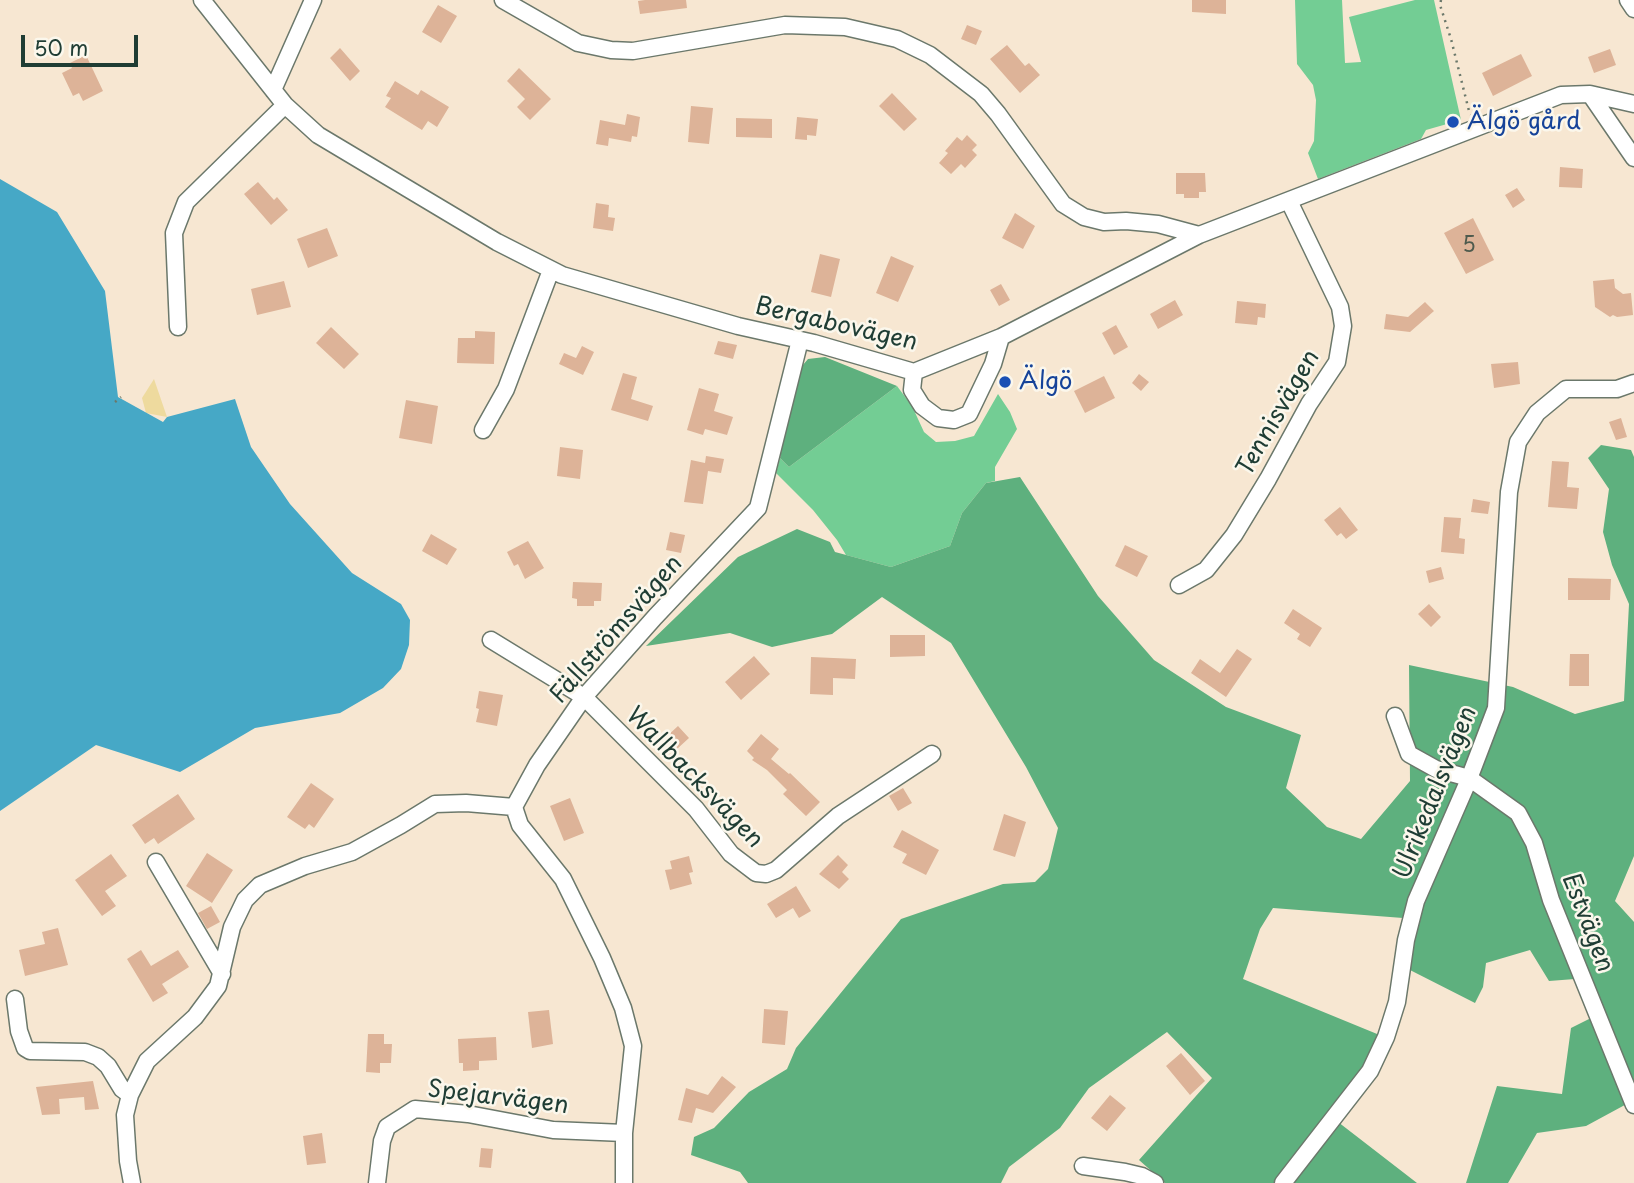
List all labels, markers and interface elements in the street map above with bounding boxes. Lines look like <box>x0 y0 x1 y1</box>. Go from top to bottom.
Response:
scale bar <box>24 21 142 65</box>
text: 50 m <box>34 31 88 63</box>
place label: Älgö gård <box>1467 108 1581 136</box>
marker: Älgö gård <box>1445 114 1461 130</box>
house number: 5 <box>1462 233 1476 259</box>
street label: Bergabovägen <box>752 292 920 358</box>
street label: Tennisvägen <box>1232 345 1326 481</box>
place label: Älgö <box>1019 368 1072 396</box>
marker: Älgö <box>997 374 1013 390</box>
street label: Fällströmsvägen <box>545 550 689 710</box>
street label: Wallbacksvägen <box>619 701 769 855</box>
street label: Ulrikedalsvägen <box>1388 703 1484 883</box>
street label: Estvägen <box>1555 870 1619 976</box>
street label: Spejarvägen <box>426 1075 570 1121</box>

